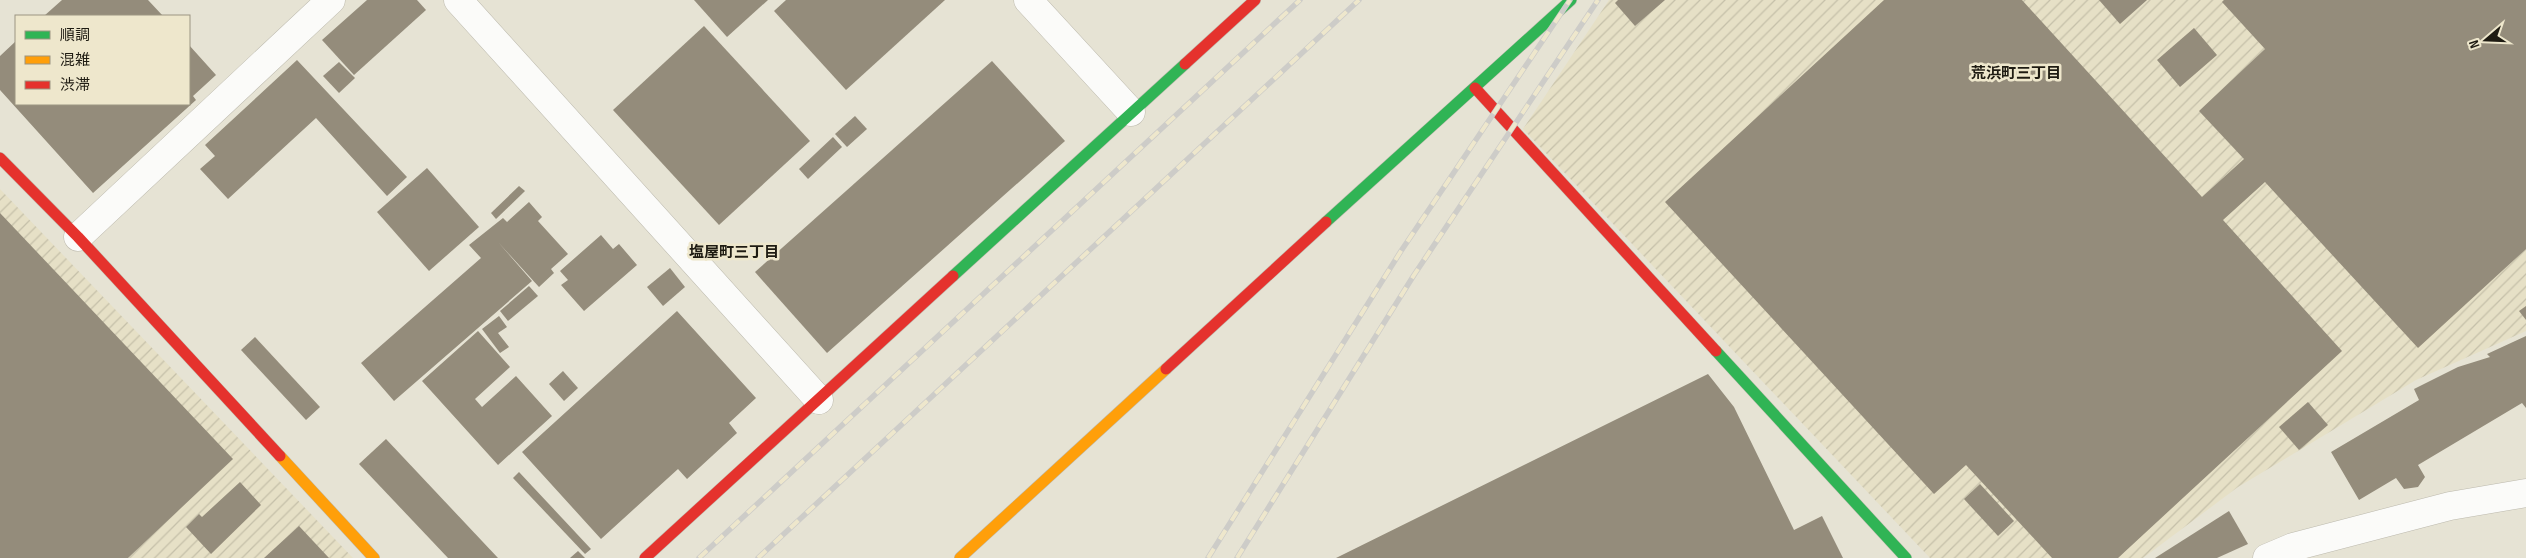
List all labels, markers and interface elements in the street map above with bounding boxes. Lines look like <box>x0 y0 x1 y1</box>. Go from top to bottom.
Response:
legend <box>15 15 190 105</box>
north arrow <box>2461 15 2511 65</box>
text: 順調 <box>60 26 90 45</box>
text: N <box>2465 38 2483 50</box>
text: 混雑 <box>60 51 90 70</box>
district label: 荒浜町三丁目 <box>1971 64 2061 83</box>
text: 渋滞 <box>60 76 90 95</box>
district label: 塩屋町三丁目 <box>689 243 779 262</box>

